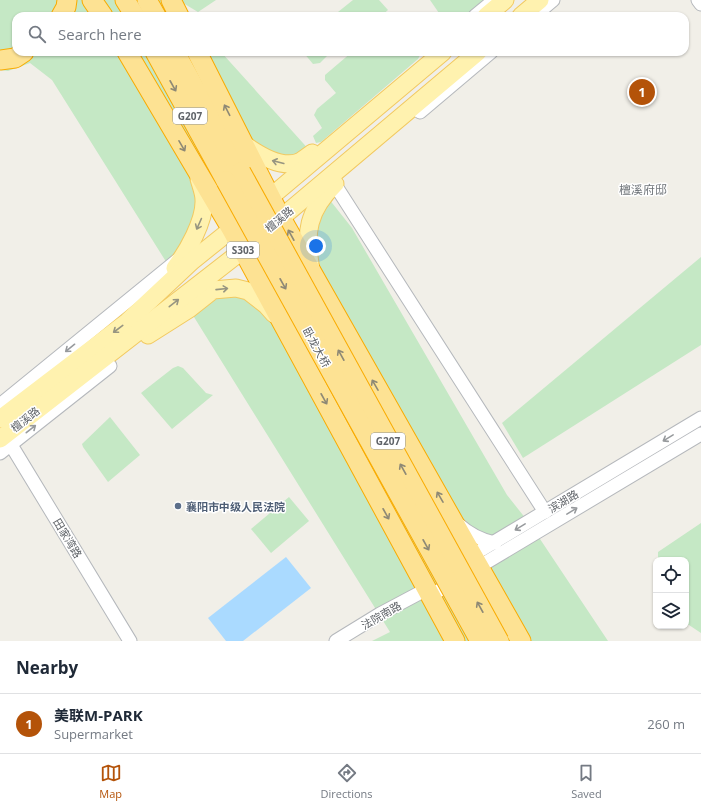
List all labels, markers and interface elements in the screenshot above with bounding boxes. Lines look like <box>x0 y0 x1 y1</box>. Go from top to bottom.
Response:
search box <box>12 12 689 56</box>
icon: search <box>26 23 48 45</box>
text: Search here <box>58 24 142 44</box>
pin: 1 <box>629 77 655 107</box>
one-way arrow <box>170 80 178 92</box>
one-way arrow <box>223 105 231 117</box>
road number: G207 <box>173 108 207 124</box>
one-way arrow <box>178 140 186 152</box>
one-way arrow <box>272 157 285 165</box>
district label: 檀溪府邸 <box>619 181 667 198</box>
street label: 檀溪路 <box>262 203 296 235</box>
one-way arrow <box>195 217 202 229</box>
one-way arrow <box>286 229 294 241</box>
your location <box>306 236 326 256</box>
road number: S303 <box>227 242 259 258</box>
one-way arrow <box>280 278 287 290</box>
one-way arrow <box>215 285 228 293</box>
one-way arrow <box>169 298 180 307</box>
street label: 卧龙大桥 <box>300 324 334 370</box>
one-way arrow <box>113 325 124 333</box>
one-way arrow <box>64 344 75 353</box>
one-way arrow <box>336 349 344 361</box>
one-way arrow <box>371 379 379 391</box>
one-way arrow <box>320 393 328 405</box>
street label: 檀溪路 <box>7 403 43 435</box>
one-way arrow <box>25 425 36 434</box>
road number: G207 <box>371 433 405 449</box>
one-way arrow <box>663 434 674 442</box>
one-way arrow <box>399 463 407 475</box>
street label: 滨湖路 <box>545 486 581 516</box>
one-way arrow <box>435 491 443 503</box>
place label: 襄阳市中级人民法院 <box>186 499 285 514</box>
marker: 襄阳市中级人民法院 <box>173 501 183 511</box>
one-way arrow <box>566 506 578 514</box>
one-way arrow <box>383 508 390 520</box>
street label: 田家湾路 <box>50 515 86 561</box>
one-way arrow <box>515 523 526 531</box>
one-way arrow <box>423 539 431 551</box>
map controls <box>653 557 689 629</box>
button: locate <box>653 557 689 593</box>
button: layers <box>653 593 689 629</box>
street label: 法院南路 <box>358 598 404 632</box>
one-way arrow <box>476 601 483 613</box>
text: Nearby <box>16 656 78 679</box>
text: 美联M-PARK <box>54 705 143 725</box>
text: 1 <box>25 715 33 733</box>
text: 260 m <box>647 715 685 733</box>
text: Supermarket <box>54 725 133 743</box>
tab: Map <box>99 762 122 801</box>
tab: Directions <box>321 762 373 801</box>
tab: Saved <box>571 762 602 801</box>

